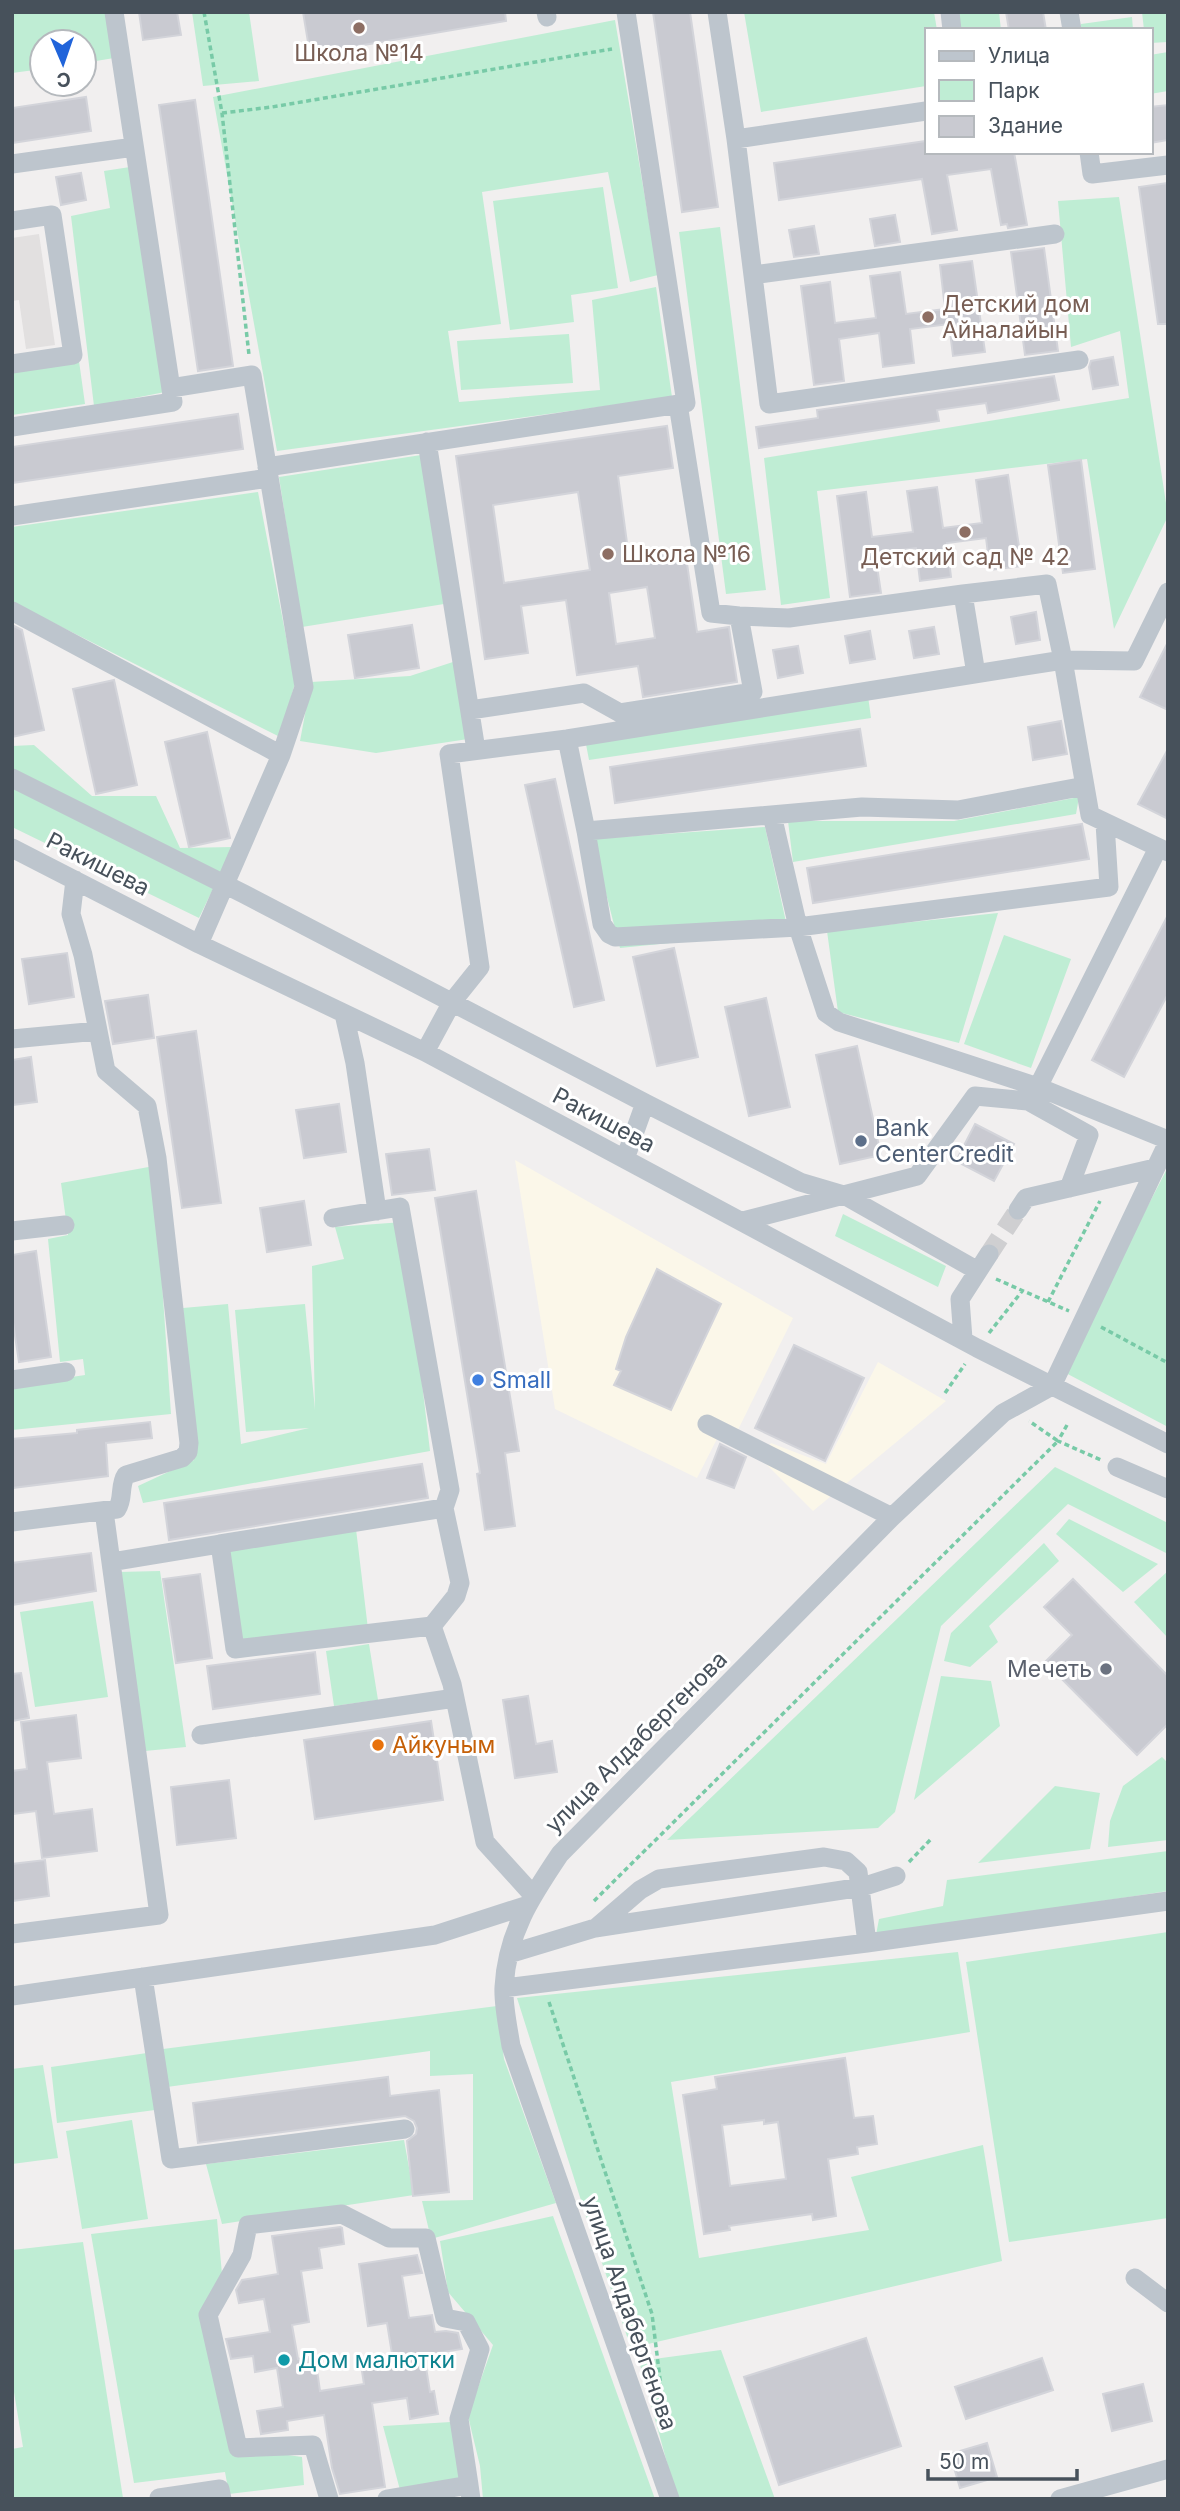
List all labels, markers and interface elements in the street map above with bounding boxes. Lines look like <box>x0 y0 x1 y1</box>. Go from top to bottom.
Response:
marker: Школа №14 <box>351 20 367 36</box>
north arrow <box>28 28 98 98</box>
legend <box>925 28 1152 154</box>
place label: Школа №14 <box>294 39 424 67</box>
text: Улица <box>988 43 1050 68</box>
text: С <box>56 68 71 91</box>
text: Парк <box>988 78 1040 103</box>
text: Здание <box>988 113 1063 138</box>
place label: Детский дом Айналайын <box>942 290 1090 344</box>
marker: Детский дом Айналайын <box>920 309 936 325</box>
marker: Детский сад № 42 <box>957 524 973 540</box>
place label: Школа №16 <box>622 540 751 568</box>
place label: Детский сад № 42 <box>860 543 1070 571</box>
marker: Школа №16 <box>600 546 616 562</box>
street label: Ракишева <box>42 826 154 902</box>
street label: Ракишева <box>548 1081 660 1159</box>
place label: Bank CenterCredit <box>875 1114 1014 1168</box>
marker: Bank CenterCredit <box>853 1133 869 1149</box>
place label: Small <box>492 1366 551 1394</box>
marker: Small <box>470 1372 486 1388</box>
street label: улица Алдабергенова <box>539 1645 733 1839</box>
place label: Мечеть <box>1007 1655 1092 1683</box>
marker: Мечеть <box>1098 1661 1114 1677</box>
place label: Айкуным <box>392 1731 495 1759</box>
marker: Айкуным <box>370 1737 386 1753</box>
street label: улица Алдабергенова <box>577 2192 683 2434</box>
place label: Дом малютки <box>298 2346 455 2374</box>
marker: Дом малютки <box>276 2352 292 2368</box>
scale bar <box>928 2438 1077 2482</box>
text: 50 m <box>939 2449 989 2474</box>

